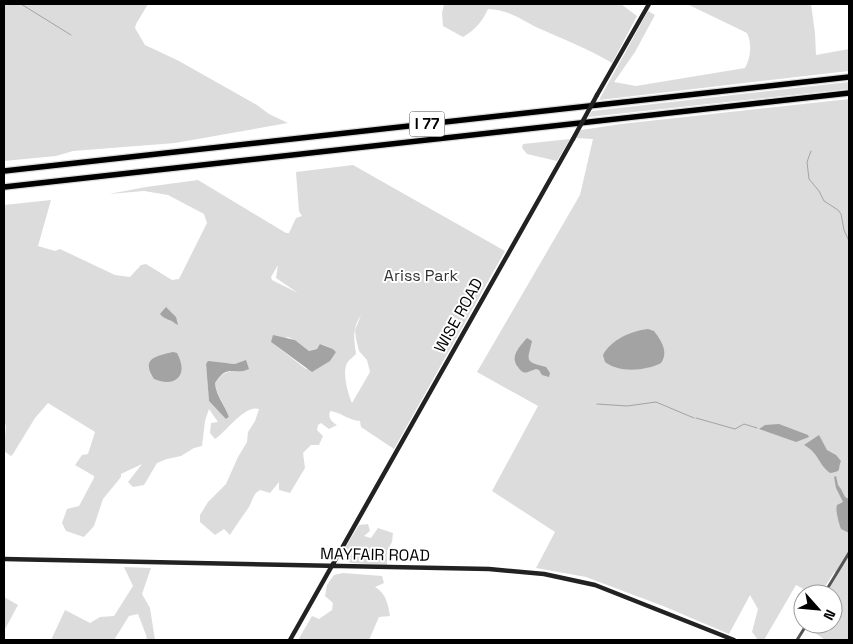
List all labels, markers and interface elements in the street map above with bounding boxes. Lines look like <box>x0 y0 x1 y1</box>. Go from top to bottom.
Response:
road number: I 77 <box>410 112 444 136</box>
park label: Ariss Park <box>384 265 459 286</box>
street label: WISE ROAD <box>429 274 488 356</box>
street label: MAYFAIR ROAD <box>320 543 430 566</box>
north arrow <box>793 584 843 634</box>
text: N <box>819 607 840 623</box>

